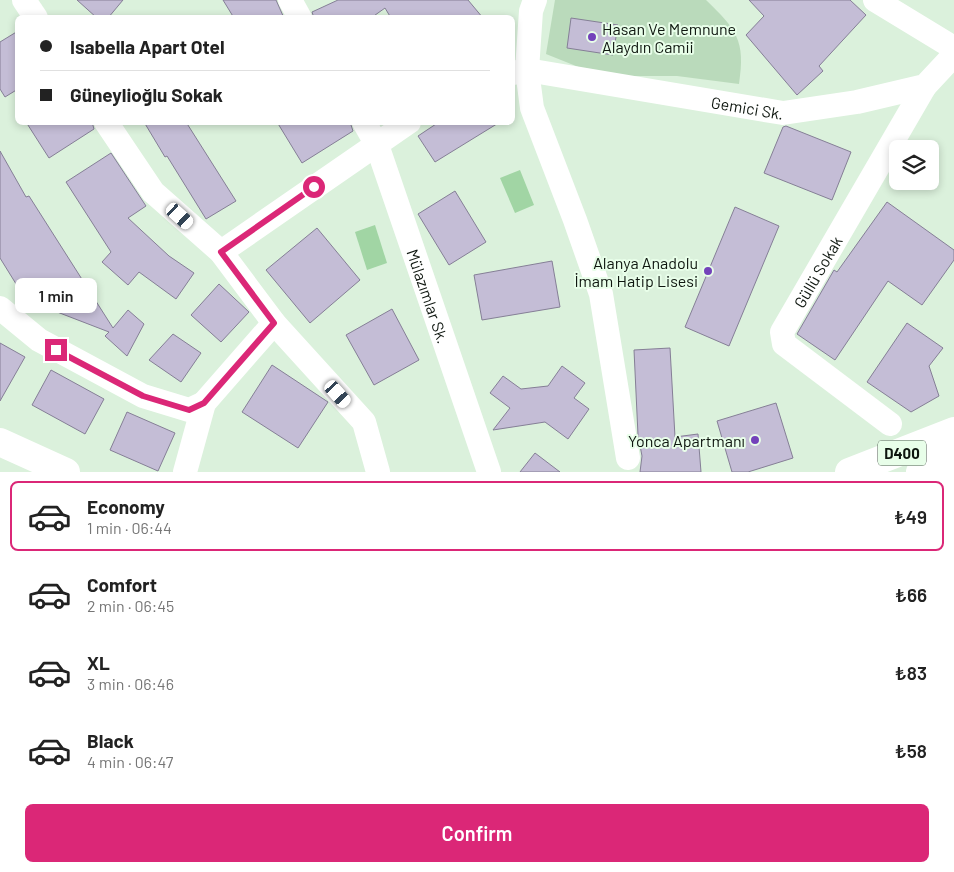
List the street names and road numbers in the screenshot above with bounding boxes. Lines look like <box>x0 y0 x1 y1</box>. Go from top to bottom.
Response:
street label: Gemici Sk. <box>710 92 785 122</box>
street label: Güllü Sokak <box>789 232 845 311</box>
street label: Mülazımlar Sk. <box>404 246 454 346</box>
road number: D400 <box>878 440 926 466</box>

